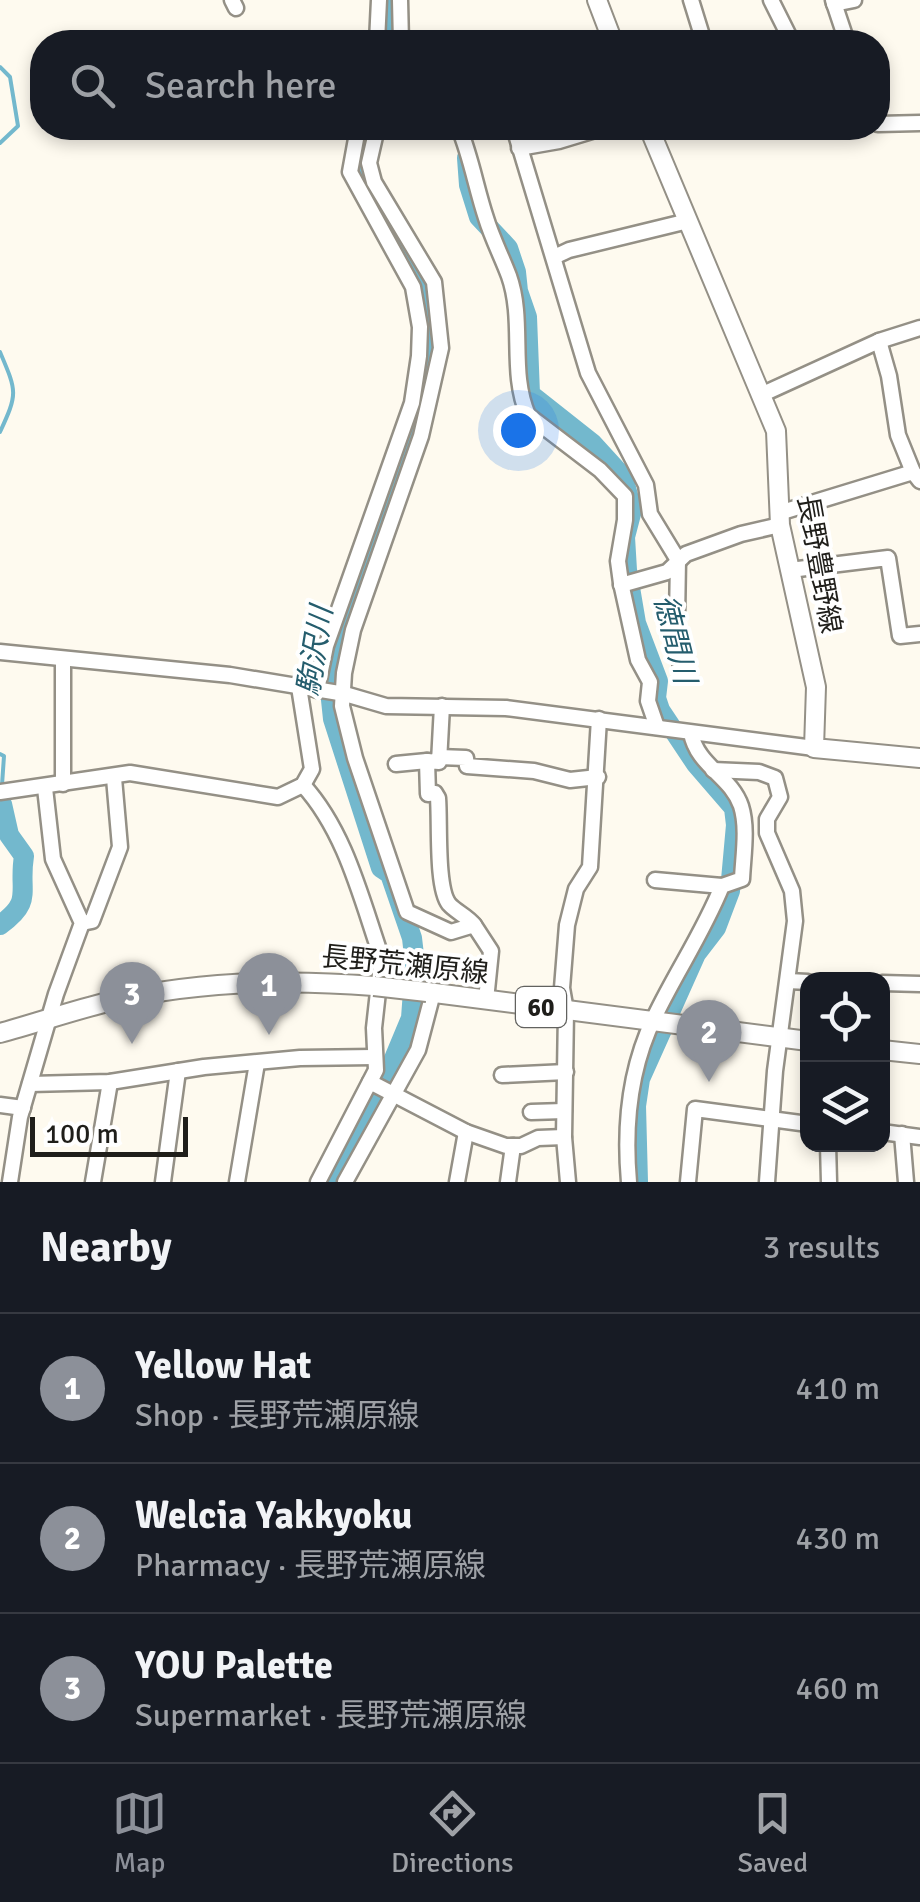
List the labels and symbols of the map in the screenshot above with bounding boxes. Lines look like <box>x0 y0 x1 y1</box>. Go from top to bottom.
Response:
your location <box>493 405 544 456</box>
street label: 長野豊野線 <box>790 492 848 636</box>
water label: 徳間川 <box>646 591 704 690</box>
water label: 駒沢川 <box>290 601 341 698</box>
street label: 長野荒瀬原線 <box>320 939 490 991</box>
pin: 1 <box>236 952 302 1035</box>
pin: 3 <box>100 962 164 1044</box>
road number: 60 <box>516 987 566 1027</box>
pin: 2 <box>676 1000 742 1082</box>
scale bar <box>30 1112 188 1156</box>

